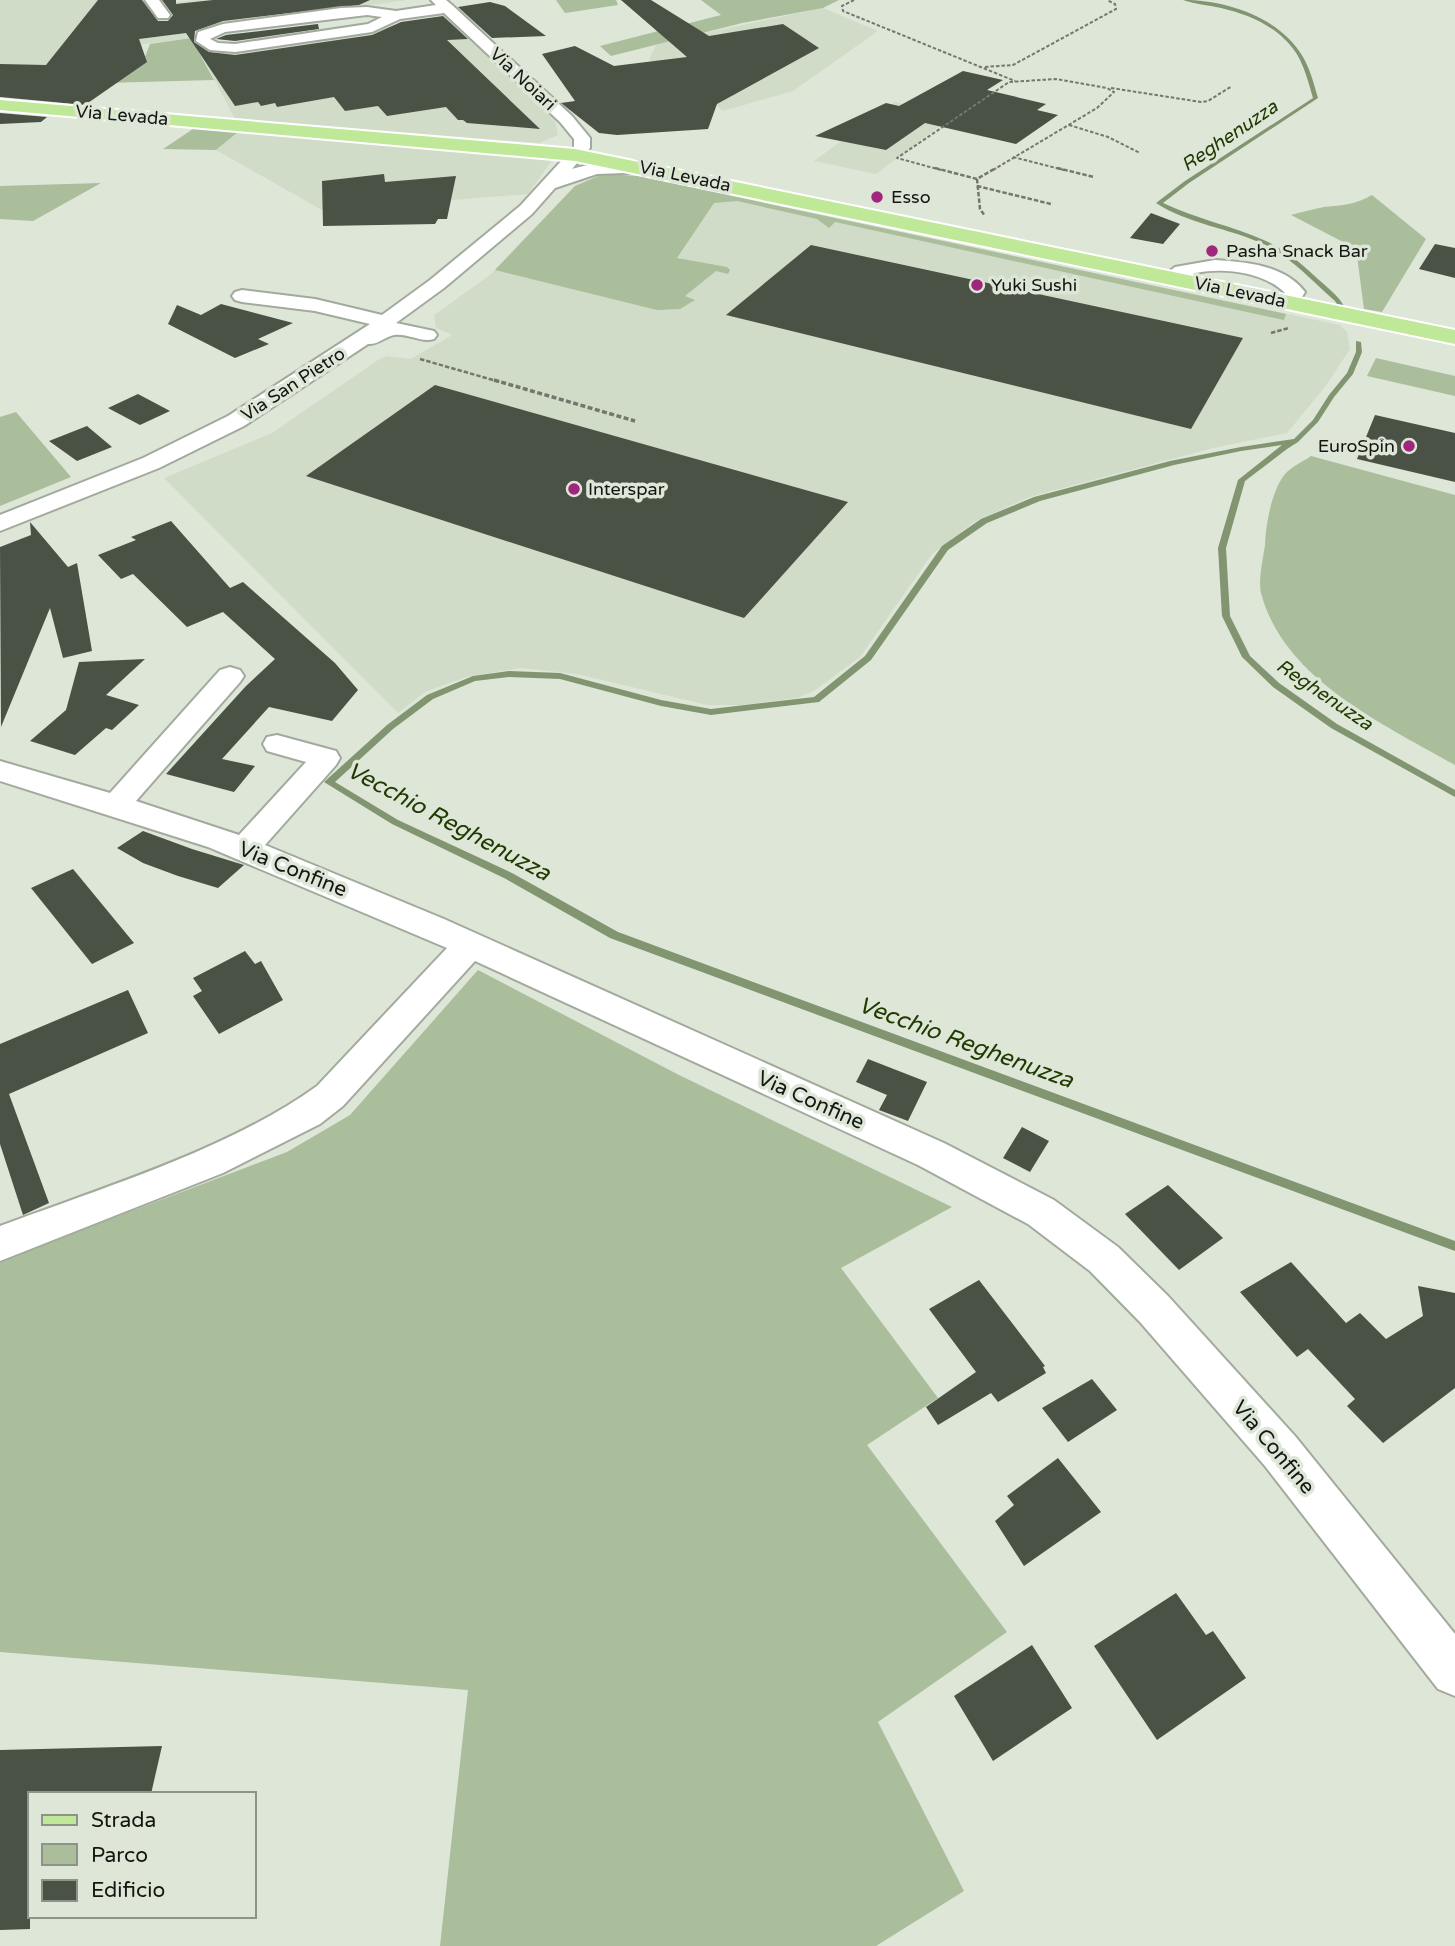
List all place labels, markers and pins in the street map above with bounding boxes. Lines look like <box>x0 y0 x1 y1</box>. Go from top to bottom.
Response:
place label: Esso <box>891 186 931 208</box>
marker: Esso <box>869 189 885 205</box>
place label: Pasha Snack Bar <box>1226 240 1368 262</box>
marker: Pasha Snack Bar <box>1204 243 1220 259</box>
place label: Yuki Sushi <box>991 274 1077 296</box>
marker: Yuki Sushi <box>969 277 985 293</box>
place label: EuroSpin <box>1318 435 1395 457</box>
marker: EuroSpin <box>1401 438 1417 454</box>
place label: Interspar <box>588 478 665 500</box>
marker: Interspar <box>566 481 582 497</box>

